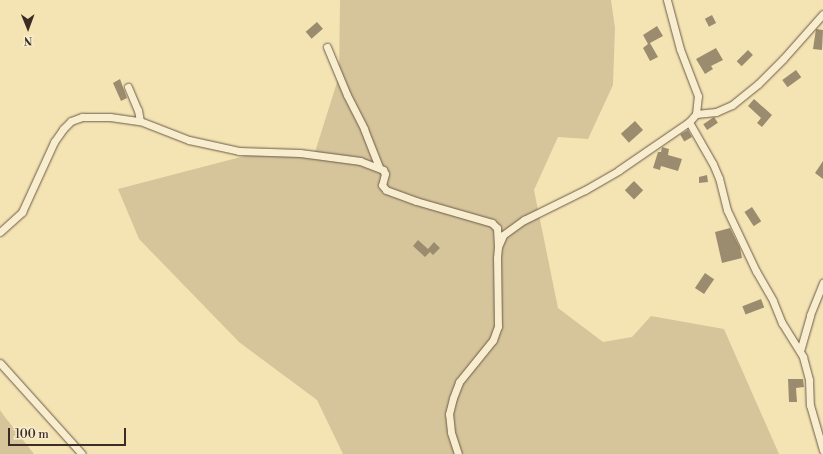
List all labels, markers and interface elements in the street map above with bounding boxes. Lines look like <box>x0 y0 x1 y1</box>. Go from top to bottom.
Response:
north arrow <box>8 8 48 48</box>
text: N <box>24 33 33 47</box>
scale bar <box>10 420 128 446</box>
text: 100 m <box>15 427 49 442</box>

